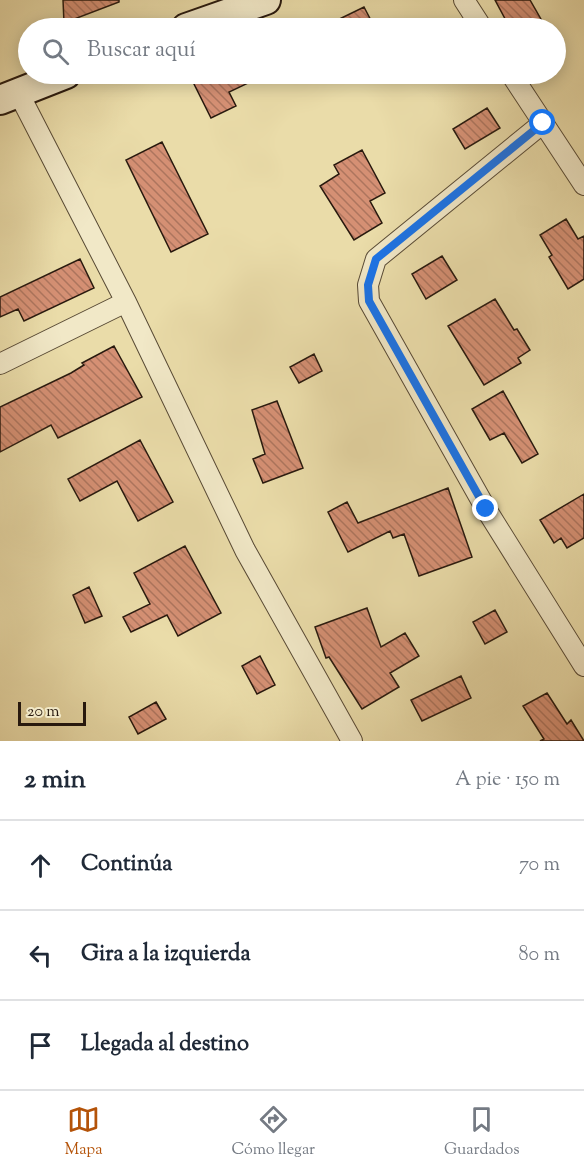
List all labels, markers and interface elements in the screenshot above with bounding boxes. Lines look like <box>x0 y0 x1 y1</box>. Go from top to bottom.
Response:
search box <box>18 18 566 84</box>
icon: search <box>39 35 72 68</box>
text: Buscar aquí <box>87 35 196 67</box>
route start <box>529 109 555 135</box>
route end <box>472 495 498 521</box>
scale bar <box>18 699 86 726</box>
text: 20 m <box>27 701 60 724</box>
text: 2 min <box>24 762 86 799</box>
text: A pie · 150 m <box>455 766 560 795</box>
icon: ahead <box>24 849 57 882</box>
text: Continúa <box>81 849 172 881</box>
text: 70 m <box>519 851 560 880</box>
icon: left <box>24 939 57 972</box>
text: Gira a la izquierda <box>81 939 251 971</box>
text: 80 m <box>519 941 560 970</box>
icon: arrive <box>24 1029 57 1062</box>
text: Llegada al destino <box>81 1029 249 1061</box>
tab: Mapa <box>64 1103 103 1162</box>
tab: Cómo llegar <box>231 1103 315 1162</box>
tab: Guardados <box>444 1103 520 1162</box>

